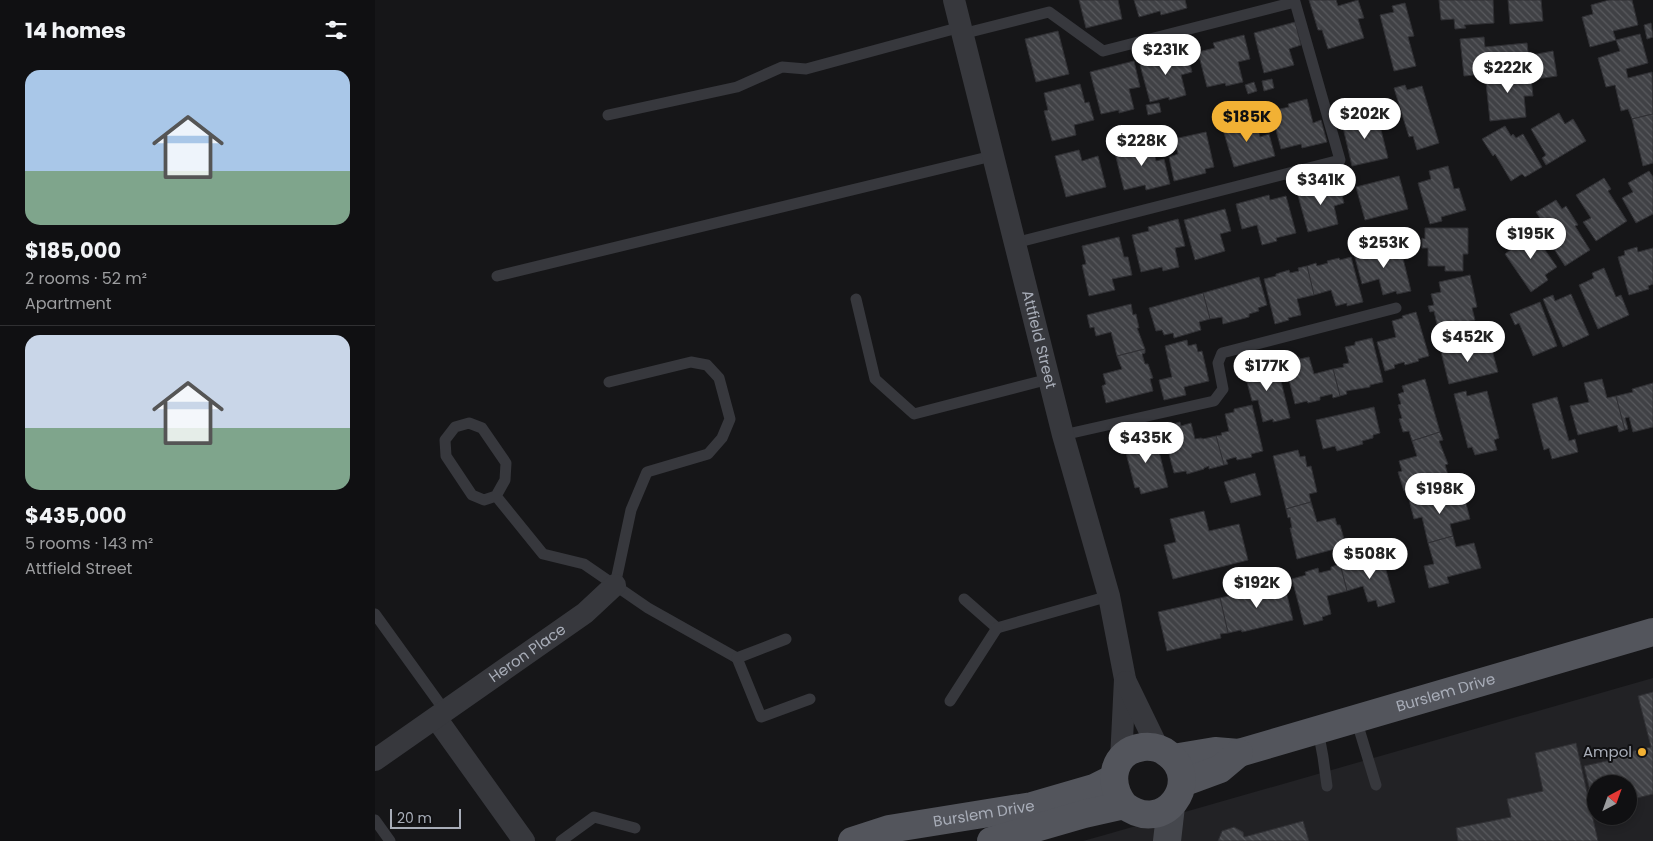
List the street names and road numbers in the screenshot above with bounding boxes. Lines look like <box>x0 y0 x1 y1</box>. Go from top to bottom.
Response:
street label: Attfield Street <box>1017 288 1062 391</box>
street label: Heron Place <box>484 619 570 687</box>
street label: Burslem Drive <box>1393 668 1498 717</box>
street label: Burslem Drive <box>932 795 1036 832</box>

